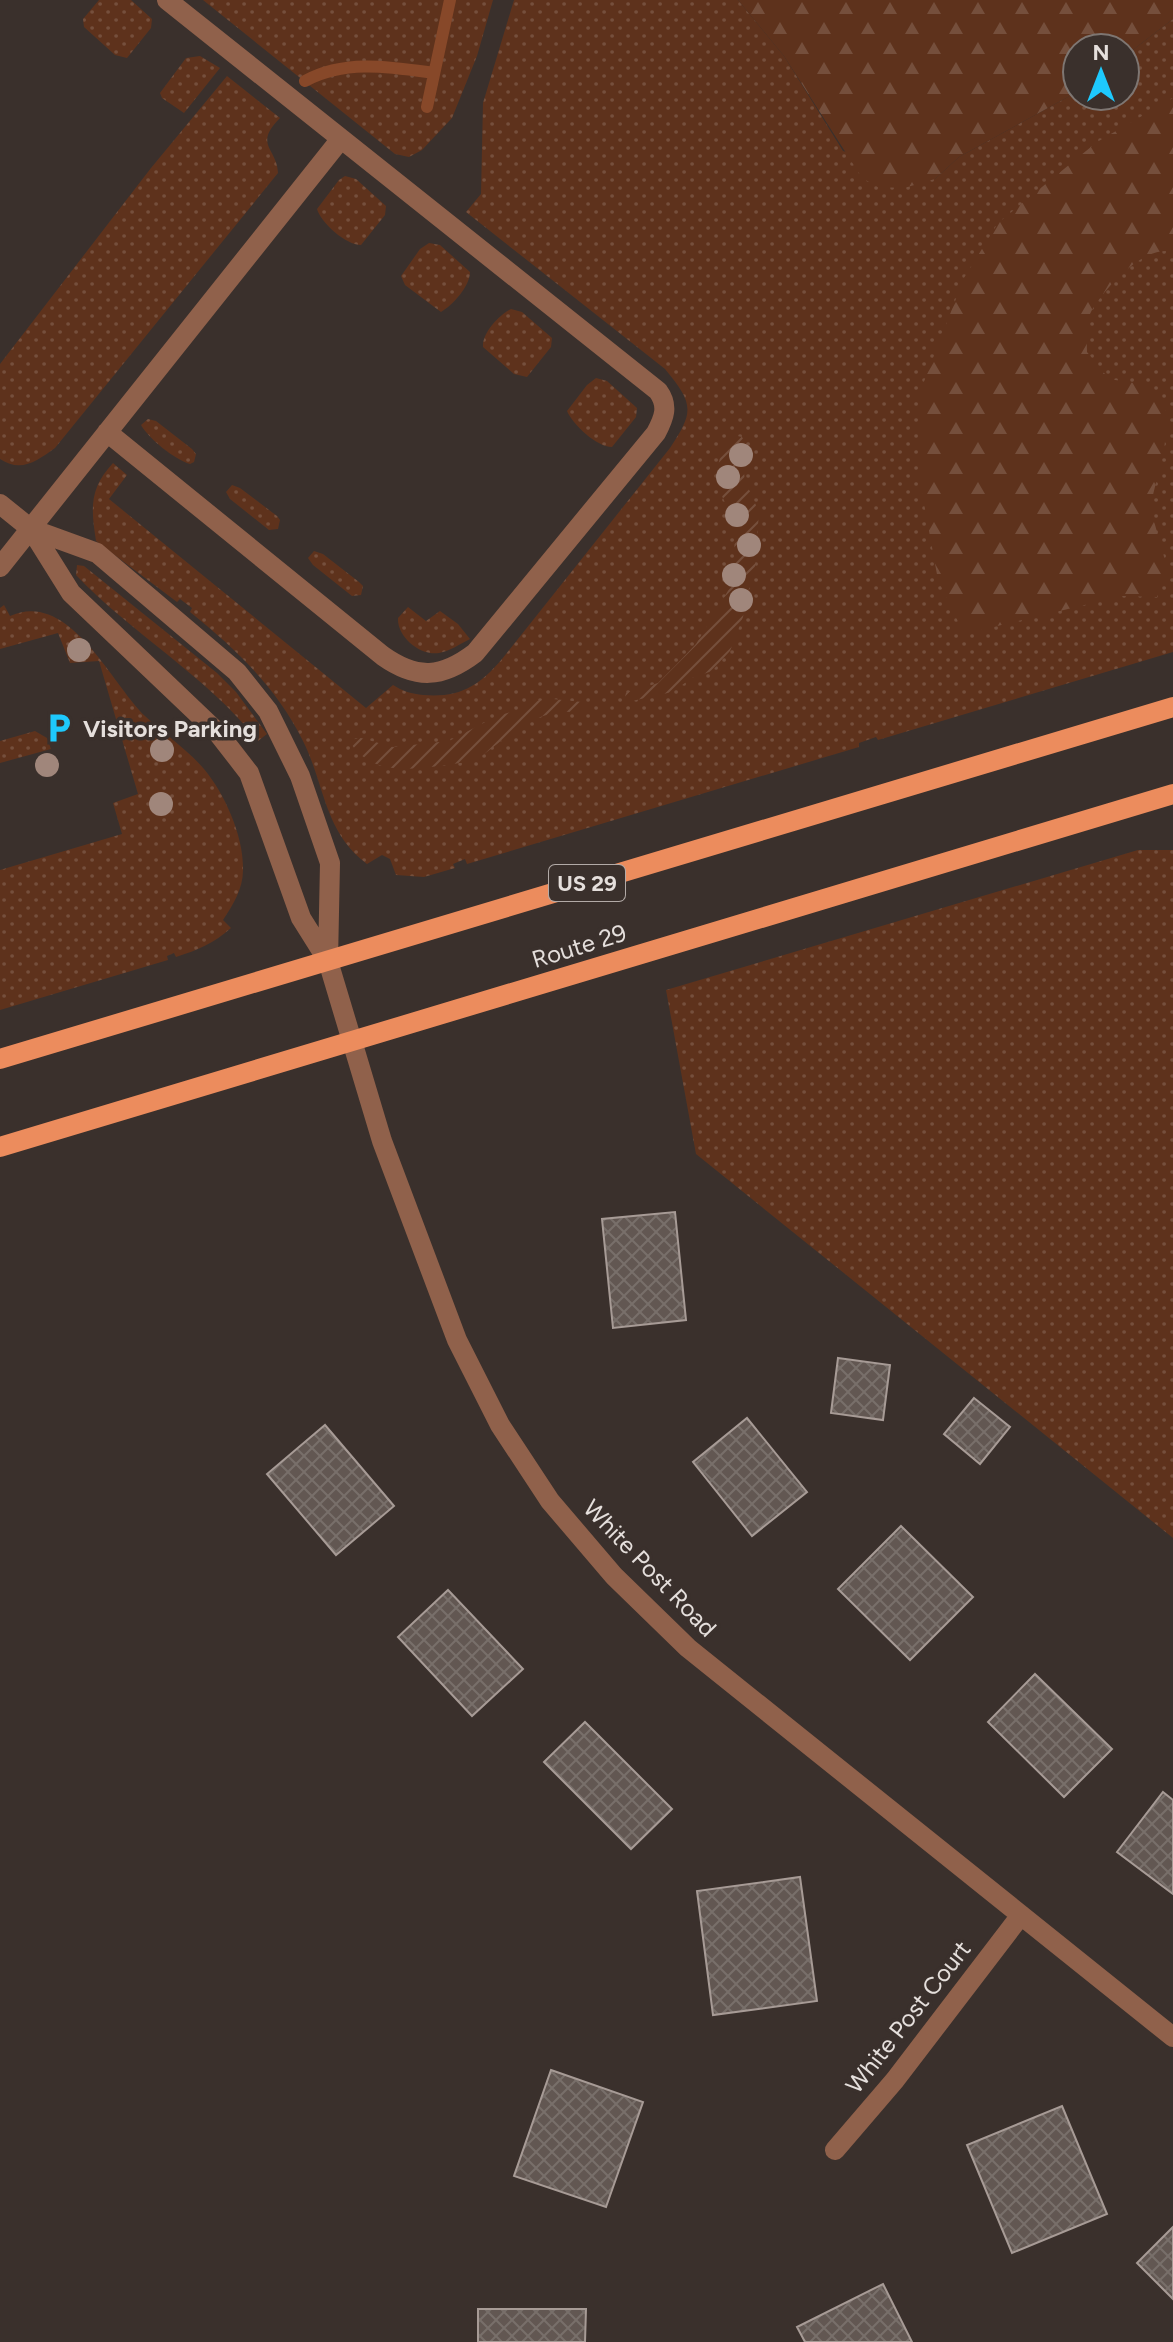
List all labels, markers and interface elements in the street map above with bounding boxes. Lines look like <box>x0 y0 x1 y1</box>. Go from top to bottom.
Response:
north arrow <box>1061 32 1141 112</box>
text: N <box>1092 39 1110 66</box>
parking icon: Visitors Parking <box>42 711 76 745</box>
place label: Visitors Parking <box>83 714 257 743</box>
road number: US 29 <box>549 865 625 901</box>
street label: Route 29 <box>528 918 630 974</box>
street label: White Post Road <box>577 1494 723 1642</box>
street label: White Post Court <box>839 1935 977 2099</box>

